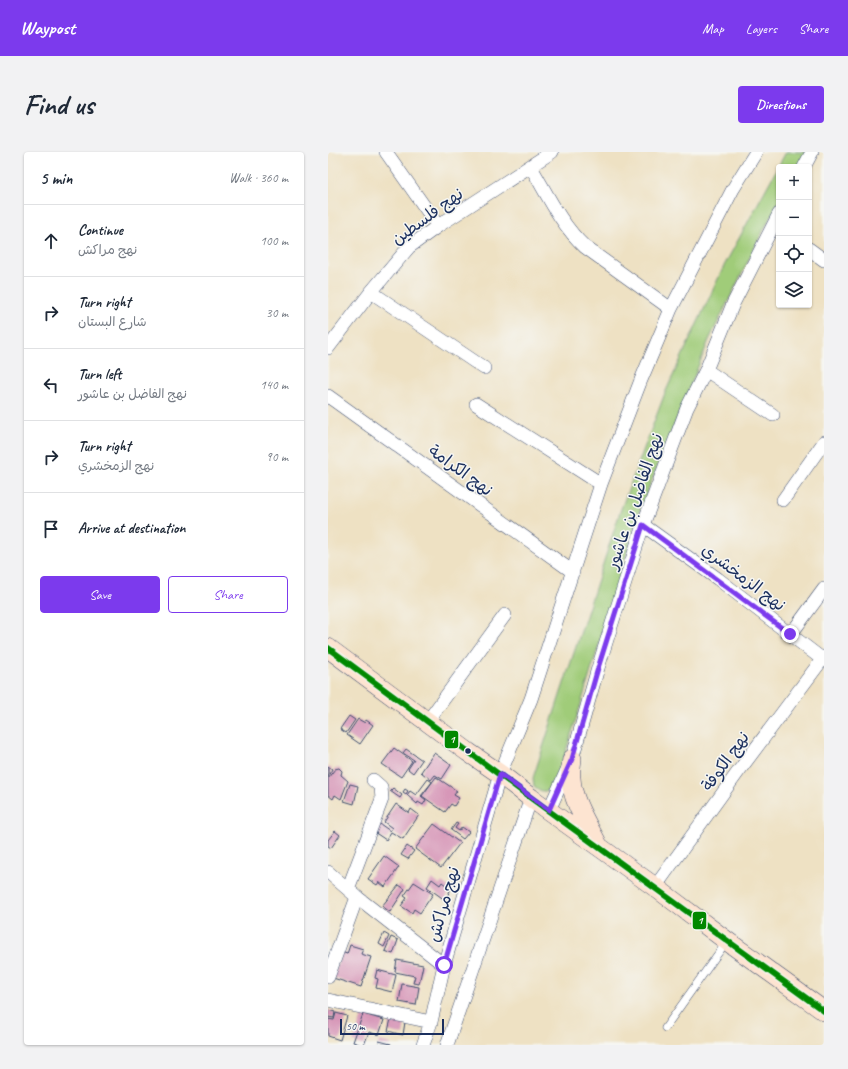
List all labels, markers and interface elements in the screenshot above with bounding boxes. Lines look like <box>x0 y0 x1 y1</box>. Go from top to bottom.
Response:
text: Waypost <box>20 16 75 40</box>
text: Map <box>702 20 724 37</box>
text: Layers <box>746 20 777 37</box>
text: Share <box>799 20 828 37</box>
button: Directions <box>738 86 824 123</box>
text: Find us <box>24 87 94 122</box>
map controls <box>776 164 812 308</box>
button: + <box>776 164 812 200</box>
text: 5 min <box>40 168 72 189</box>
text: Walk · 360 m <box>229 170 288 186</box>
street label: نهج فلسطين <box>387 183 468 250</box>
button: − <box>776 200 812 236</box>
text: Continue <box>78 221 123 240</box>
icon: ahead <box>40 230 62 252</box>
text: 100 m <box>260 233 288 249</box>
button: locate <box>776 236 812 272</box>
text: نهج مراكش <box>78 242 137 258</box>
button: layers <box>776 272 812 308</box>
text: Turn right <box>78 293 131 312</box>
icon: right <box>40 302 62 324</box>
text: 30 m <box>266 305 288 321</box>
text: شارع البستان <box>78 314 147 330</box>
text: Turn left <box>78 365 121 384</box>
icon: left <box>40 374 62 396</box>
text: 140 m <box>260 377 288 393</box>
text: نهج الفاضل بن عاشور <box>78 386 187 402</box>
street label: نهج الفاضل بن عاشور <box>601 430 669 574</box>
text: Turn right <box>78 437 131 456</box>
street label: نهج الكرامة <box>424 440 497 502</box>
icon: right <box>40 446 62 468</box>
text: 90 m <box>266 449 288 465</box>
text: نهج الزمخشري <box>78 458 154 474</box>
icon: arrive <box>40 518 62 540</box>
text: Arrive at destination <box>78 519 185 538</box>
street label: نهج الزمخشري <box>696 539 790 617</box>
button: Save <box>40 576 160 613</box>
button: Share <box>168 576 288 613</box>
route end <box>781 625 799 643</box>
street label: نهج الكوفة <box>697 727 755 796</box>
line badge: 1 <box>444 730 459 749</box>
text: 1 <box>450 732 456 746</box>
unlabelled marker <box>463 746 473 756</box>
street label: نهج مراكش <box>423 864 465 945</box>
line badge: 1 <box>692 911 707 930</box>
text: 1 <box>698 913 704 927</box>
route start <box>435 956 453 974</box>
scale bar <box>340 1017 444 1036</box>
text: 50 m <box>346 1019 365 1033</box>

